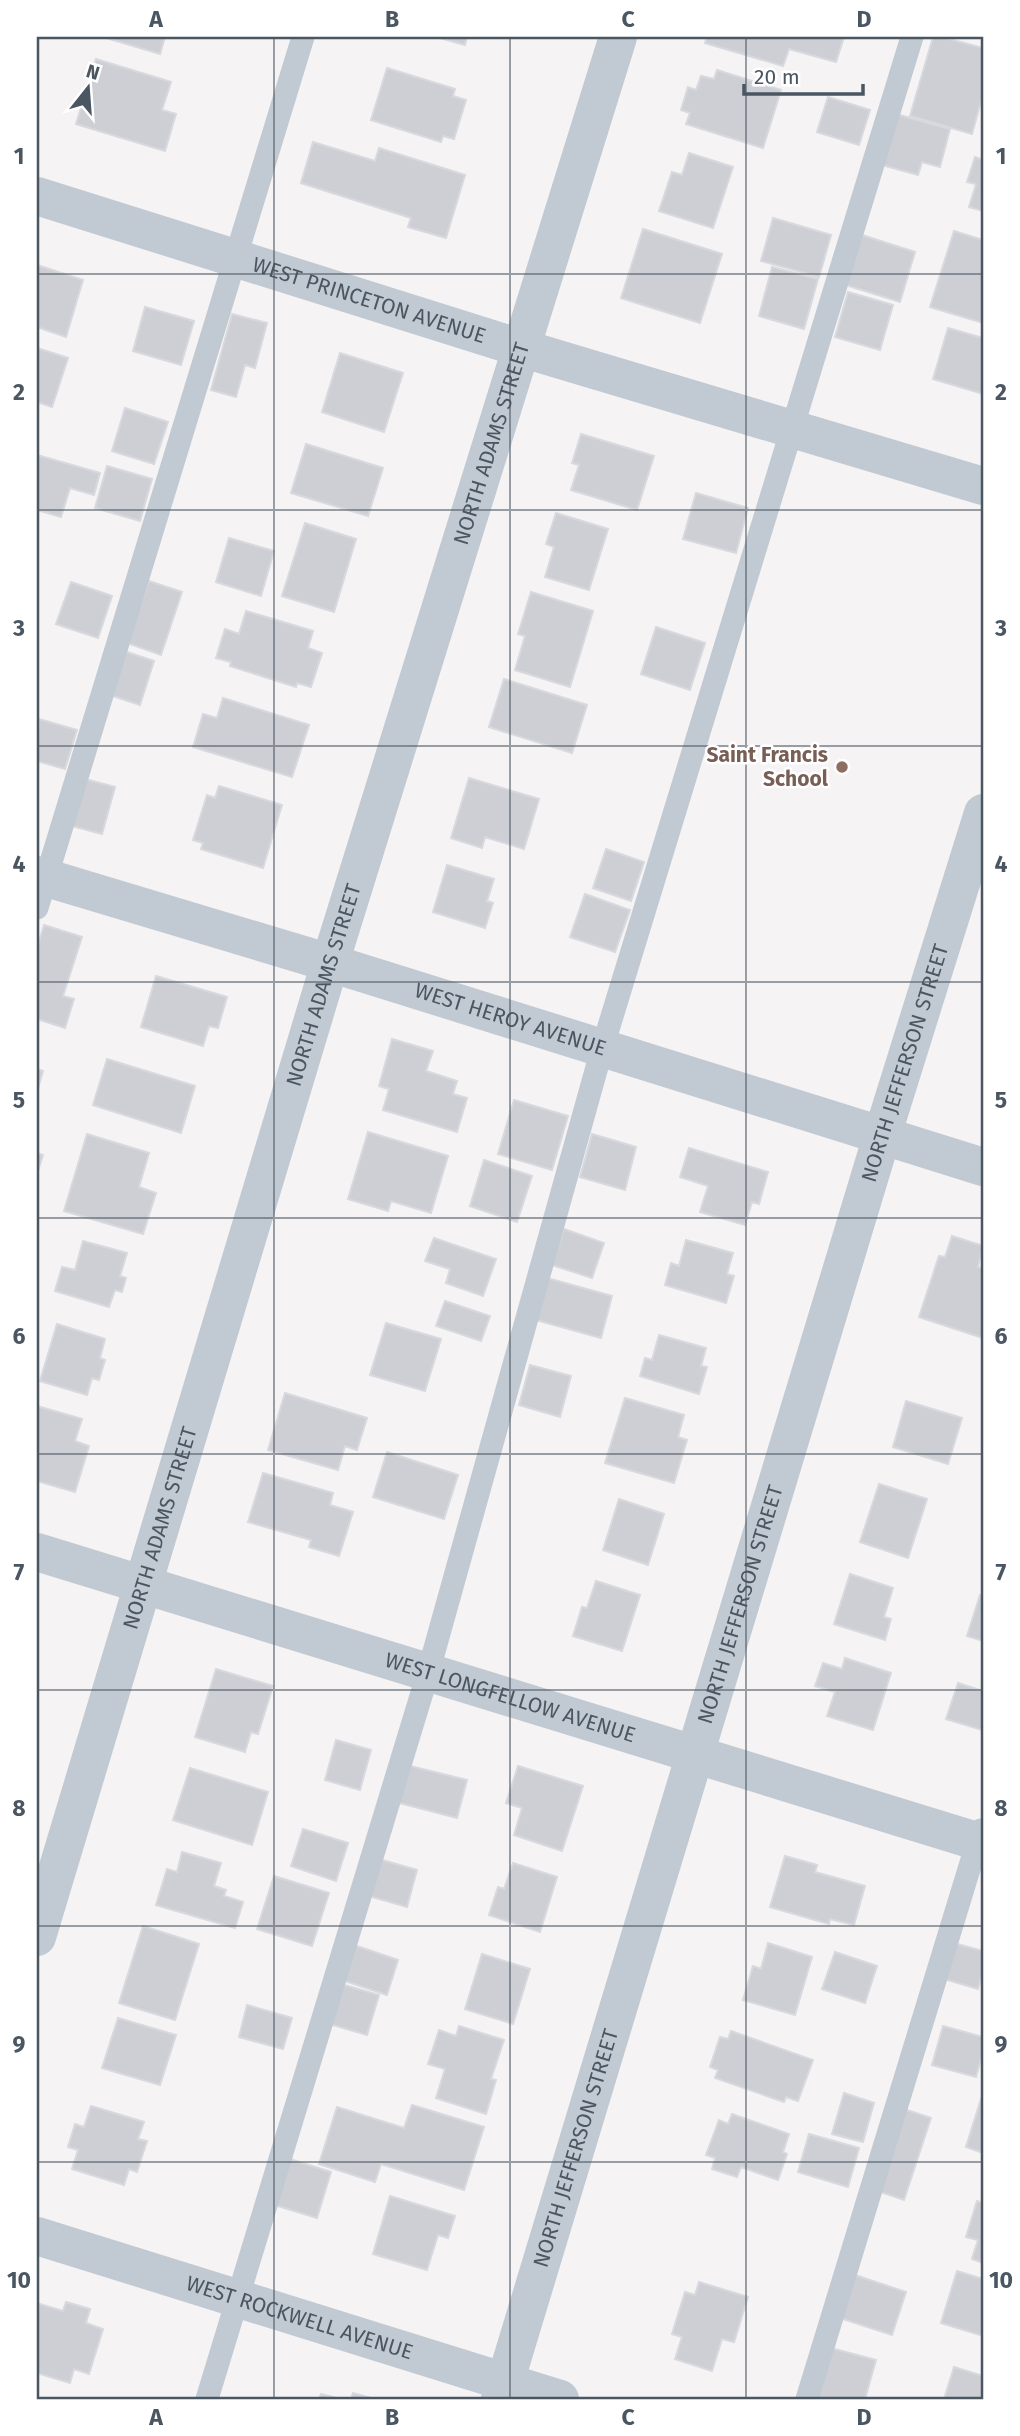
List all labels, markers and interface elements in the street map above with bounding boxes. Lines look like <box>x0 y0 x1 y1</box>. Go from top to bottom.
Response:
text: A <box>148 5 163 33</box>
text: B <box>385 5 399 33</box>
text: C <box>621 5 635 33</box>
text: D <box>857 5 872 33</box>
north arrow <box>52 52 122 122</box>
scale bar <box>744 52 862 96</box>
text: N <box>83 59 102 85</box>
text: 20 m <box>754 64 800 90</box>
text: 1 <box>14 142 24 170</box>
text: 1 <box>996 142 1006 170</box>
street label: WEST PRINCETON AVENUE <box>249 251 489 349</box>
street label: NORTH ADAMS STREET <box>448 339 535 548</box>
text: 2 <box>13 378 25 406</box>
text: 2 <box>995 378 1007 406</box>
text: 3 <box>12 614 25 642</box>
text: 3 <box>994 614 1007 642</box>
place label: Saint Francis School <box>706 742 829 792</box>
marker: Saint Francis School <box>834 759 850 775</box>
text: 4 <box>13 850 26 878</box>
text: 4 <box>995 850 1008 878</box>
street label: NORTH ADAMS STREET <box>281 881 367 1090</box>
street label: NORTH JEFFERSON STREET <box>856 941 954 1185</box>
street label: WEST HEROY AVENUE <box>412 977 609 1061</box>
text: 5 <box>13 1086 25 1114</box>
text: 5 <box>995 1086 1007 1114</box>
text: 6 <box>13 1322 26 1350</box>
text: 6 <box>995 1322 1008 1350</box>
street label: NORTH ADAMS STREET <box>117 1424 203 1633</box>
street label: NORTH JEFFERSON STREET <box>692 1482 789 1727</box>
text: 7 <box>14 1558 25 1586</box>
text: 7 <box>996 1558 1007 1586</box>
street label: WEST LONGFELLOW AVENUE <box>382 1647 639 1748</box>
text: 8 <box>12 1794 26 1822</box>
text: 8 <box>994 1794 1008 1822</box>
street label: NORTH JEFFERSON STREET <box>528 2026 624 2271</box>
text: 9 <box>13 2030 26 2058</box>
text: 9 <box>995 2030 1008 2058</box>
text: 10 <box>7 2266 31 2294</box>
text: 10 <box>989 2266 1013 2294</box>
street label: WEST ROCKWELL AVENUE <box>183 2270 416 2365</box>
text: A <box>148 2403 163 2431</box>
text: B <box>385 2403 399 2431</box>
text: C <box>621 2403 635 2431</box>
text: D <box>857 2403 872 2431</box>

